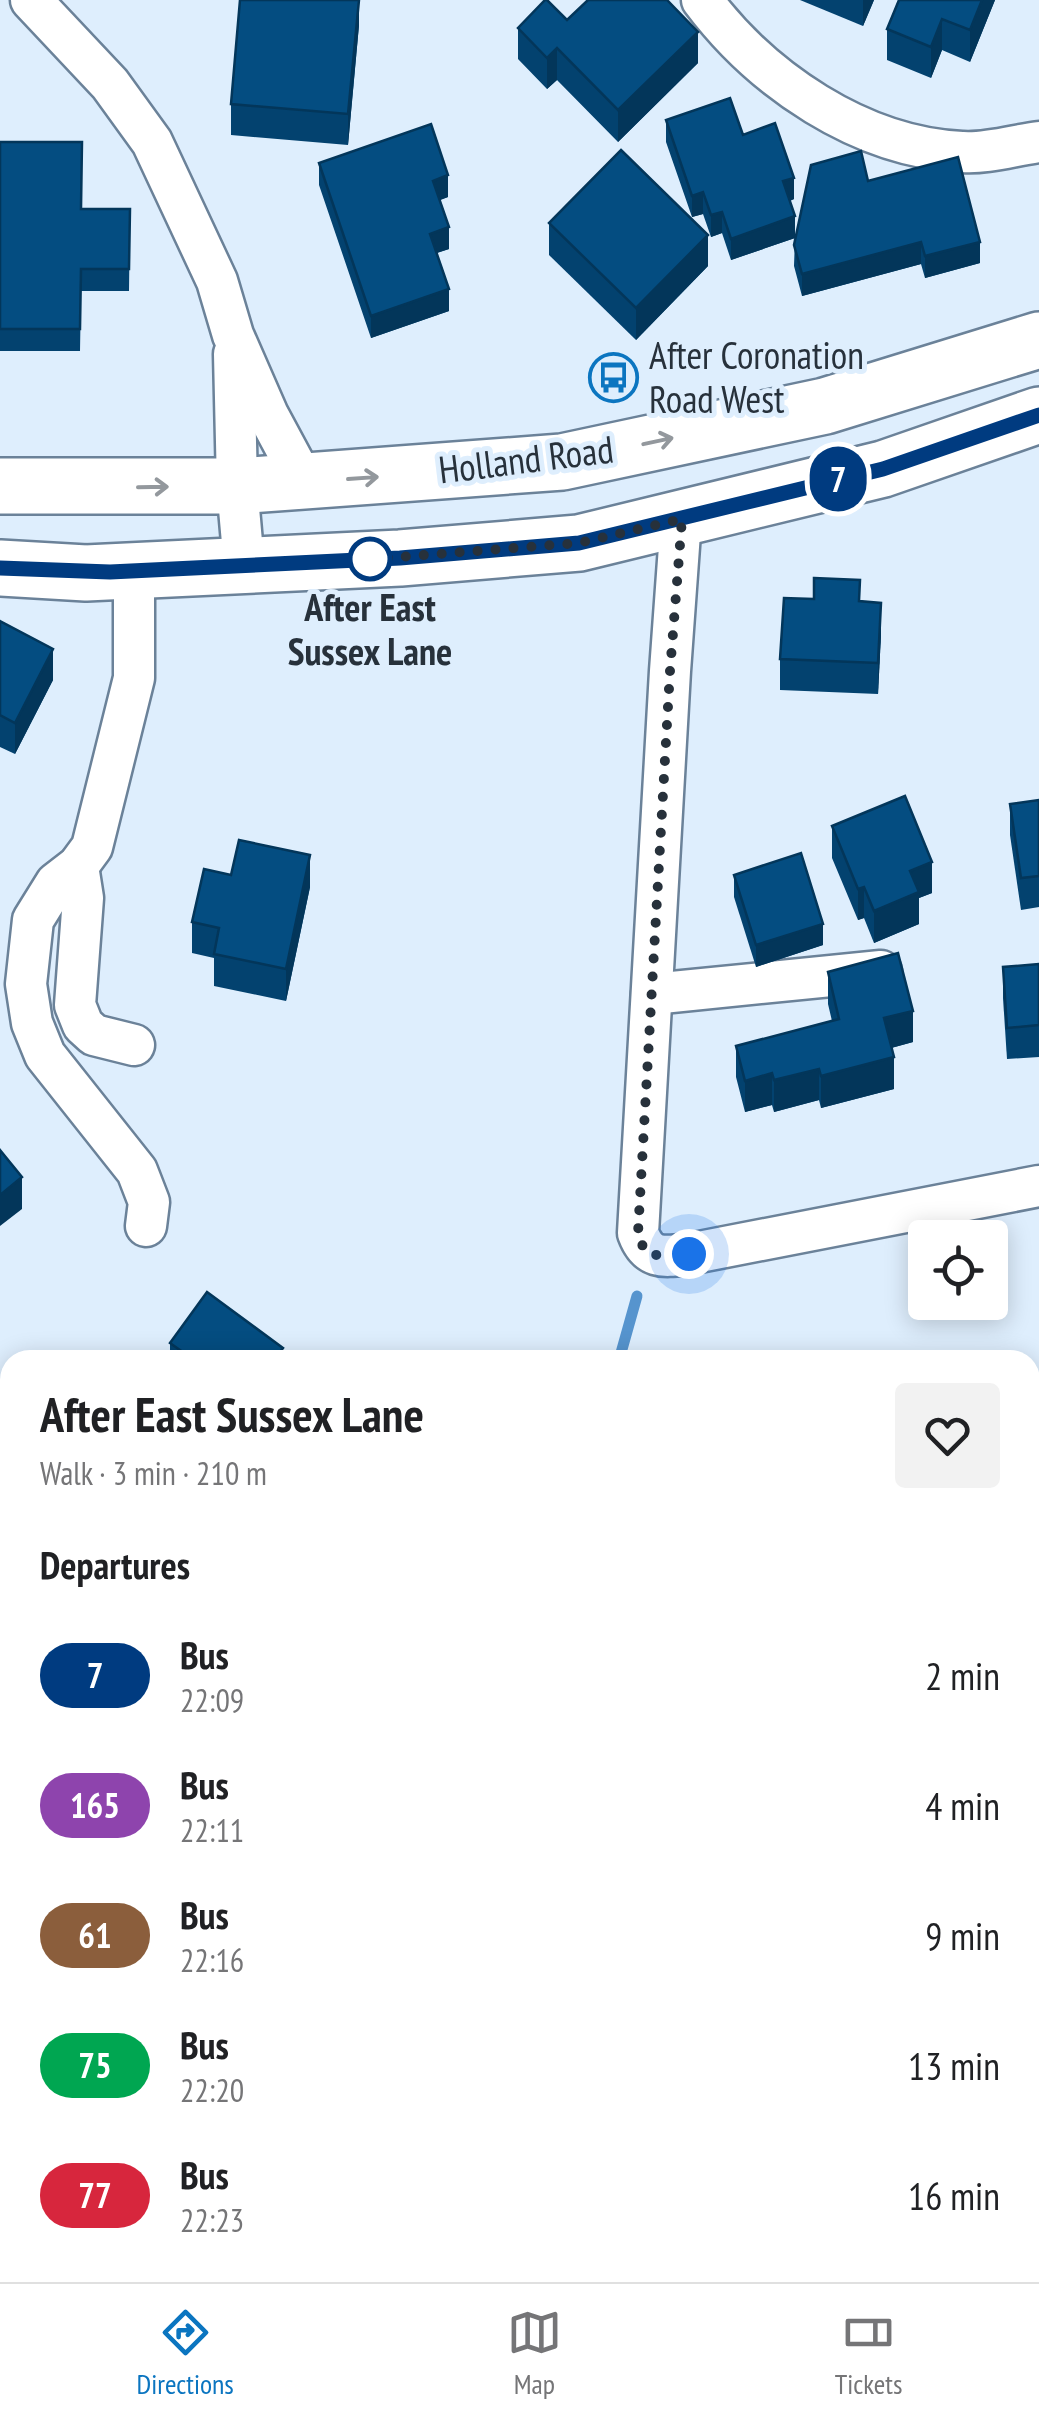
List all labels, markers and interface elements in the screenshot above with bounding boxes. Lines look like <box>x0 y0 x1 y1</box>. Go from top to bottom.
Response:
place label: After Coronation Road West <box>649 330 864 423</box>
bus stop icon: After Coronation Road West <box>588 352 640 404</box>
street label: Holland Road <box>436 423 616 494</box>
one-way arrow <box>641 431 673 450</box>
line badge: 7 <box>806 446 870 512</box>
text: 7 <box>830 456 846 502</box>
one-way arrow <box>346 468 379 487</box>
one-way arrow <box>136 478 169 496</box>
marker: After East Sussex Lane <box>349 538 391 580</box>
place label: After East Sussex Lane <box>288 582 452 675</box>
map controls <box>908 1220 1008 1320</box>
button: locate <box>908 1220 1008 1320</box>
your location <box>664 1229 714 1279</box>
text: After East Sussex Lane <box>40 1383 424 1445</box>
button: heart <box>895 1383 1000 1488</box>
text: Walk · 3 min · 210 m <box>40 1452 267 1494</box>
text: Departures <box>40 1540 190 1589</box>
text: Bus <box>180 1630 229 1679</box>
text: 2 min <box>925 1651 1000 1700</box>
text: 7 <box>87 1652 103 1698</box>
text: 22:09 <box>180 1679 244 1721</box>
text: Bus <box>180 1760 229 1809</box>
text: 4 min <box>925 1781 1000 1830</box>
text: 165 <box>70 1782 120 1828</box>
text: 22:11 <box>180 1809 244 1851</box>
text: Bus <box>180 1890 229 1939</box>
text: 9 min <box>925 1911 1000 1960</box>
text: 61 <box>78 1912 112 1958</box>
text: 22:16 <box>180 1939 244 1981</box>
text: Bus <box>180 2020 229 2069</box>
text: 13 min <box>908 2041 1000 2090</box>
text: 75 <box>78 2042 112 2088</box>
text: 22:20 <box>180 2069 244 2111</box>
text: Bus <box>180 2150 229 2199</box>
text: 16 min <box>908 2171 1000 2220</box>
text: 77 <box>78 2172 112 2218</box>
text: 22:23 <box>180 2199 244 2241</box>
tab: Directions <box>136 2305 234 2402</box>
tab: Map <box>507 2305 562 2402</box>
tab: Tickets <box>835 2305 903 2402</box>

